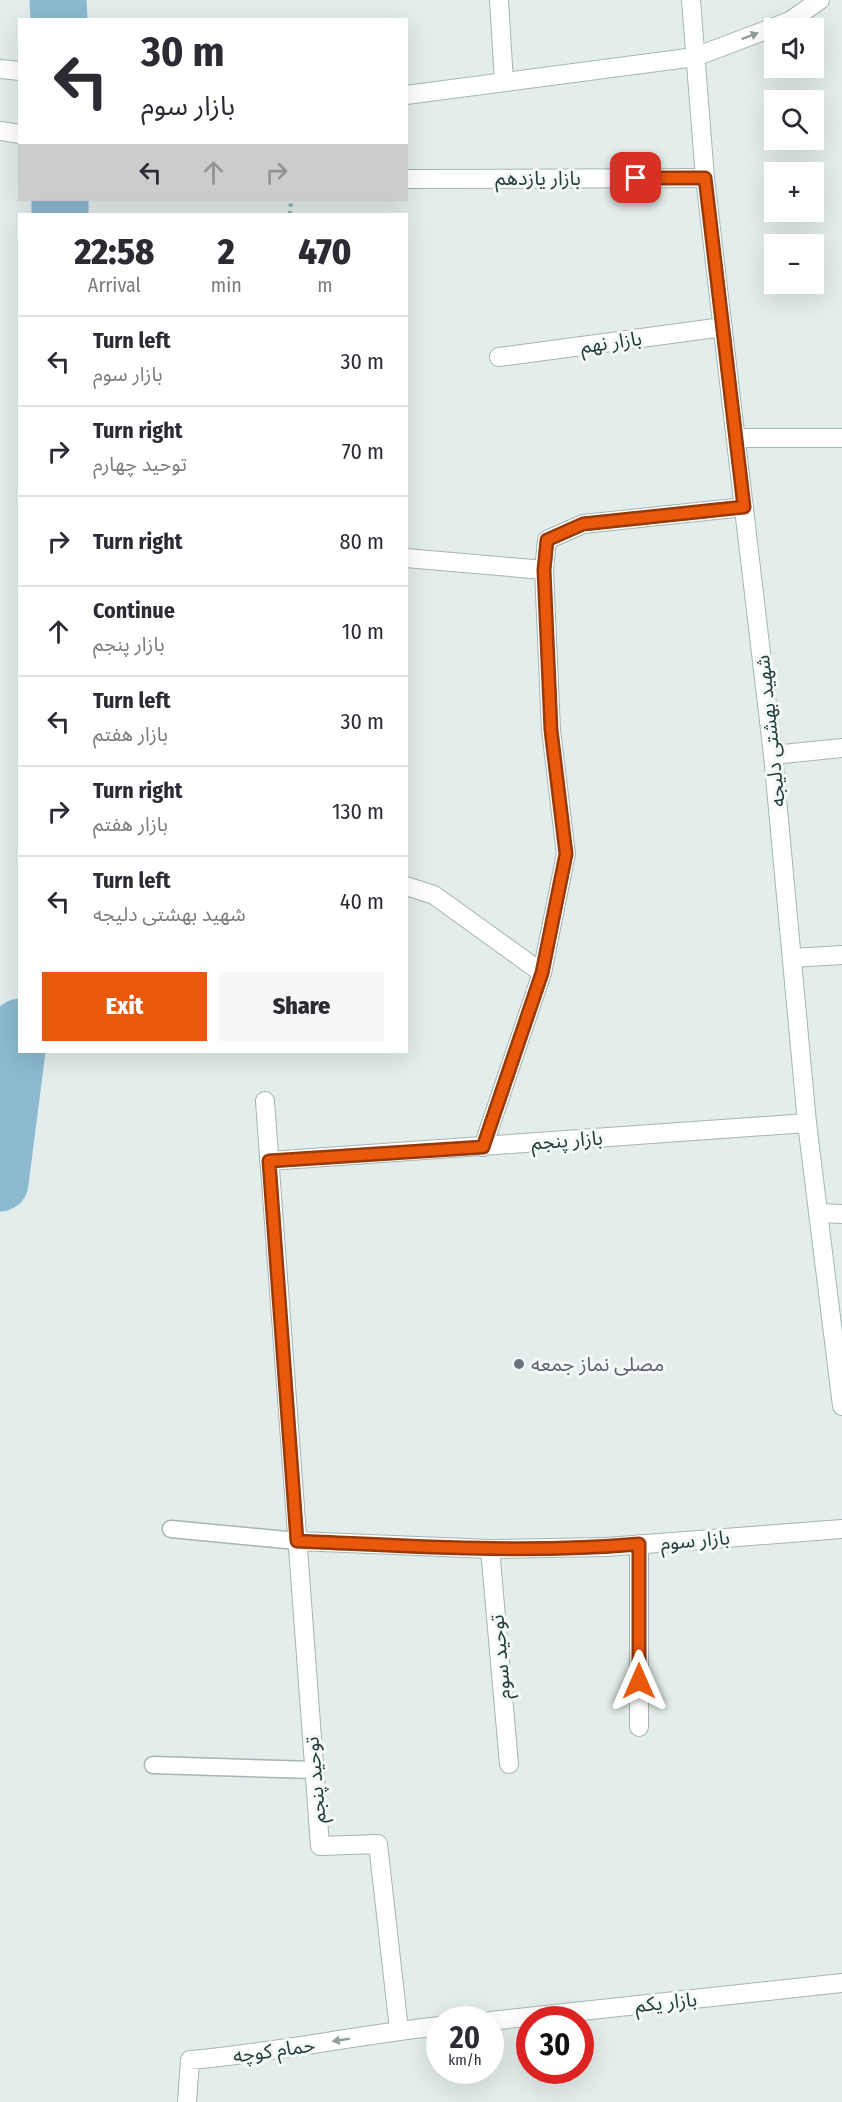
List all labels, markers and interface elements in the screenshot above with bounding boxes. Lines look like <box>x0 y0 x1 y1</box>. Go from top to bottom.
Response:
map controls <box>764 18 824 294</box>
button: sound <box>764 18 824 78</box>
text: 30 m <box>141 27 225 77</box>
one-way arrow <box>741 31 759 40</box>
icon: left <box>42 42 120 120</box>
text: بازار سوم <box>141 90 235 122</box>
button: search <box>764 90 824 150</box>
pin <box>610 152 661 203</box>
icon: left <box>134 156 167 189</box>
icon: ahead <box>197 156 230 189</box>
icon: right <box>260 156 293 189</box>
icon: arrive <box>619 161 652 194</box>
button: + <box>764 162 824 222</box>
street label: بازار یازدهم <box>495 166 581 193</box>
text: 22:58 <box>74 230 154 274</box>
text: 2 <box>218 230 235 274</box>
text: 470 <box>298 230 352 274</box>
button: − <box>764 234 824 294</box>
text: Arrival <box>88 273 141 297</box>
text: min <box>211 273 242 297</box>
text: m <box>317 273 333 297</box>
street label: بازار نهم <box>579 326 644 361</box>
text: Turn left <box>93 327 171 354</box>
icon: left <box>42 345 75 378</box>
text: 30 m <box>341 348 384 375</box>
text: بازار سوم <box>93 362 163 386</box>
text: Turn right <box>93 417 182 444</box>
icon: right <box>42 435 75 468</box>
text: 70 m <box>342 438 384 465</box>
text: توحید چهارم <box>93 452 187 476</box>
icon: right <box>42 525 75 558</box>
text: Turn right <box>93 528 182 555</box>
text: 80 m <box>339 528 384 555</box>
text: Continue <box>93 597 175 624</box>
icon: ahead <box>42 615 75 648</box>
text: 10 m <box>342 618 384 645</box>
text: بازار پنجم <box>93 632 165 656</box>
street label: شهید بهشتی دلیجه <box>750 654 790 808</box>
text: Turn left <box>93 687 171 714</box>
icon: left <box>42 705 75 738</box>
text: 30 m <box>341 708 384 735</box>
text: بازار هفتم <box>93 722 168 746</box>
text: Turn right <box>93 777 182 804</box>
icon: right <box>42 795 75 828</box>
text: 130 m <box>332 798 384 825</box>
text: بازار هفتم <box>93 812 168 836</box>
text: Turn left <box>93 867 171 894</box>
icon: left <box>42 885 75 918</box>
text: 40 m <box>340 888 384 915</box>
text: شهید بهشتی دلیجه <box>93 902 246 926</box>
button: Exit <box>42 972 207 1041</box>
button: Share <box>219 972 384 1041</box>
street label: بازار پنجم <box>530 1126 604 1157</box>
place label: مصلی نماز جمعه <box>531 1352 664 1376</box>
marker: مصلی نماز جمعه <box>512 1357 526 1371</box>
street label: بازار سوم <box>659 1525 731 1558</box>
street label: توحید سوم <box>484 1613 519 1700</box>
position arrow <box>607 1649 671 1713</box>
street label: توحید پنجم <box>299 1735 334 1824</box>
street label: بازار یکم <box>634 1987 699 2020</box>
speed limit sign: 30 <box>516 2006 594 2084</box>
text: 20 <box>450 2020 480 2056</box>
street label: حمام کوچه <box>231 2032 317 2071</box>
one-way arrow <box>331 2035 350 2044</box>
text: km/h <box>448 2051 482 2069</box>

